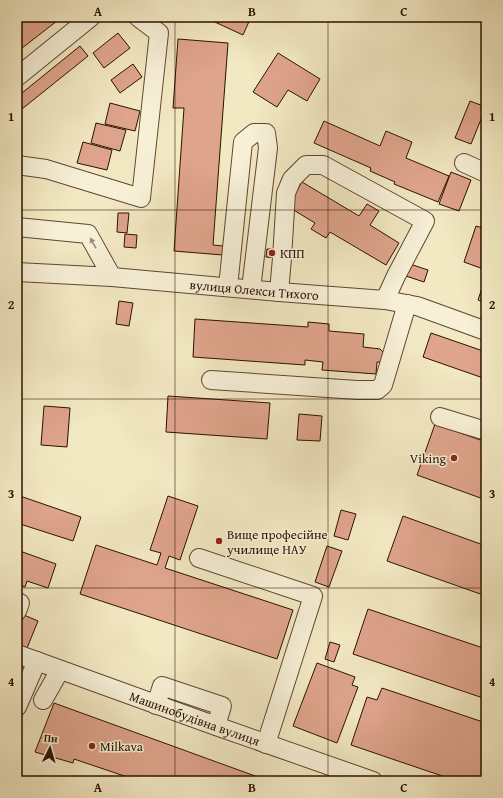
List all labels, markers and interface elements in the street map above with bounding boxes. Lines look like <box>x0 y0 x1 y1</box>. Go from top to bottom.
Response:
text: A <box>94 2 103 21</box>
text: B <box>248 2 256 21</box>
text: C <box>400 2 408 21</box>
text: 1 <box>8 107 14 126</box>
text: 1 <box>489 107 495 126</box>
one-way arrow <box>90 237 97 249</box>
place label: КПП <box>280 244 305 263</box>
marker: КПП <box>267 248 277 258</box>
street label: вулиця Олекси Тихого <box>189 275 320 305</box>
text: 2 <box>8 295 15 314</box>
text: 2 <box>489 295 496 314</box>
place label: Viking <box>410 449 447 468</box>
marker: Viking <box>449 453 459 463</box>
text: 3 <box>8 484 14 503</box>
text: 3 <box>489 484 495 503</box>
place label: Вище професійне училище НАУ <box>226 525 328 559</box>
marker: Вище професійне училище НАУ <box>214 536 224 546</box>
text: 4 <box>8 672 15 691</box>
text: 4 <box>489 672 496 691</box>
street label: Машинобудівна вулиця <box>127 686 263 750</box>
north arrow <box>30 728 70 768</box>
text: Пн <box>43 729 59 747</box>
place label: Milkava <box>100 737 144 756</box>
marker: Milkava <box>87 741 97 751</box>
text: A <box>94 778 103 797</box>
text: B <box>248 778 256 797</box>
text: C <box>400 778 408 797</box>

